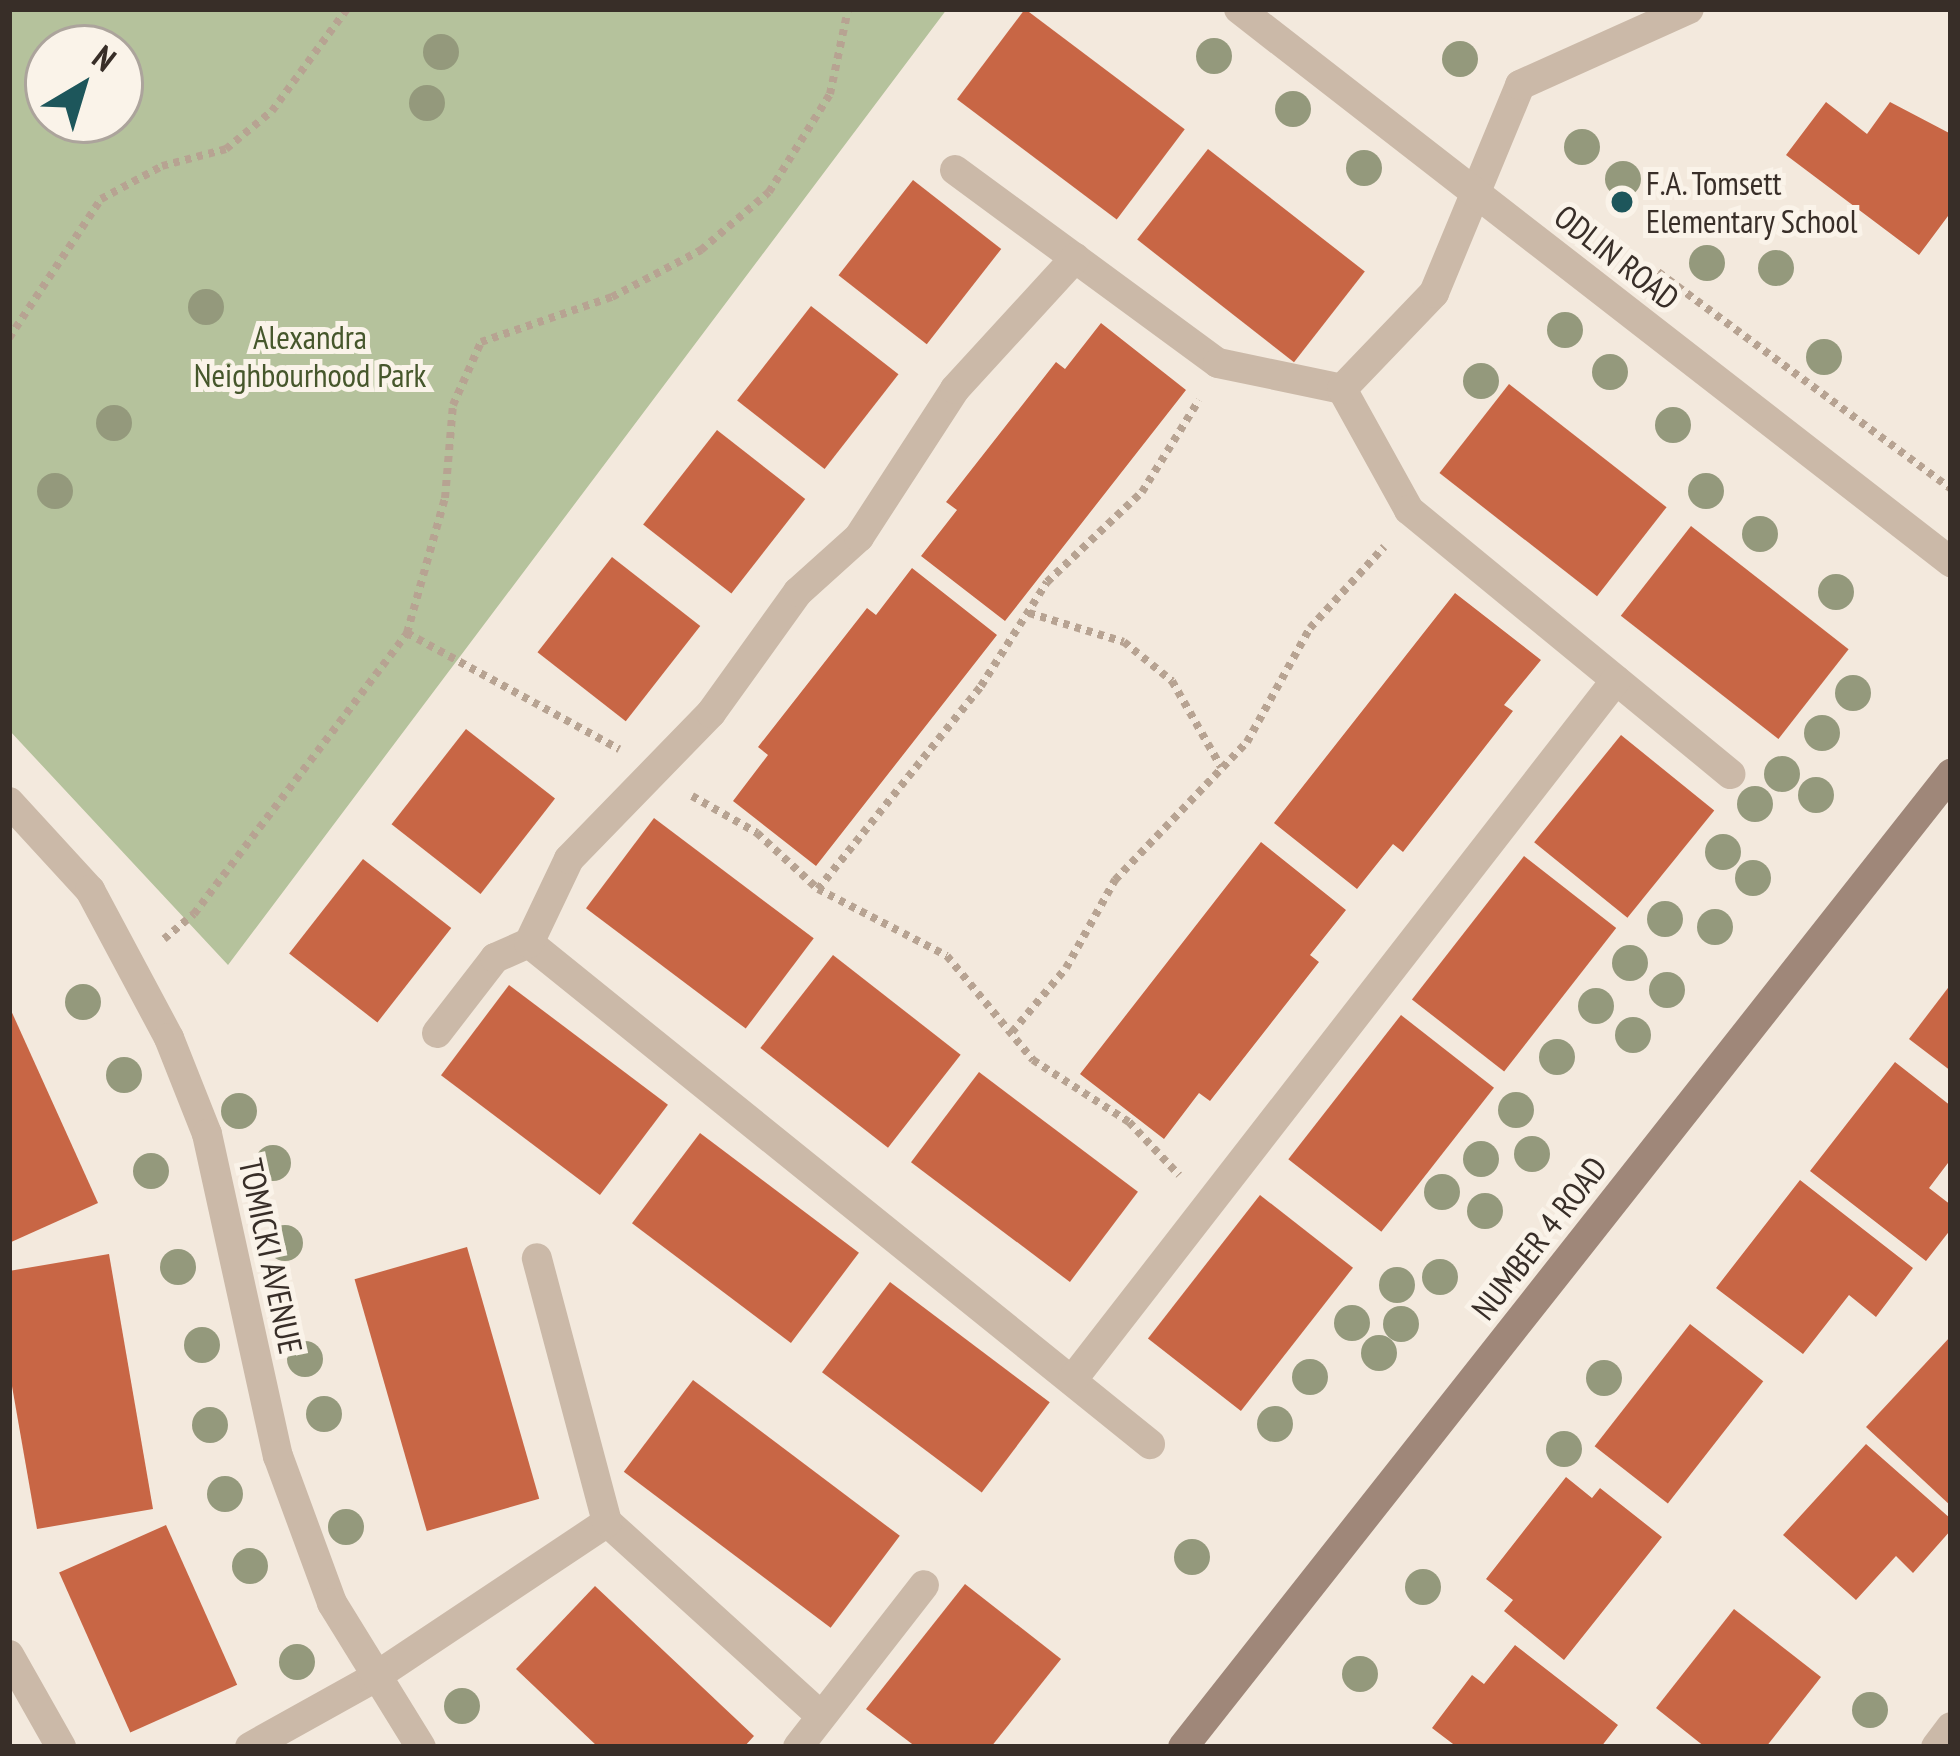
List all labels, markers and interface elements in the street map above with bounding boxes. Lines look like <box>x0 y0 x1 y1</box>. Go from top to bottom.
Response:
north arrow <box>24 24 144 144</box>
text: N <box>84 35 125 80</box>
place label: F.A. Tomsett Elementary School <box>1646 163 1858 241</box>
marker: F.A. Tomsett Elementary School <box>1609 189 1635 215</box>
street label: ODLIN ROAD <box>1547 196 1687 318</box>
park label: Alexandra Neighbourhood Park <box>194 317 426 395</box>
street label: NUMBER 4 ROAD <box>1463 1149 1615 1327</box>
street label: TOMICKI AVENUE <box>231 1154 311 1358</box>

